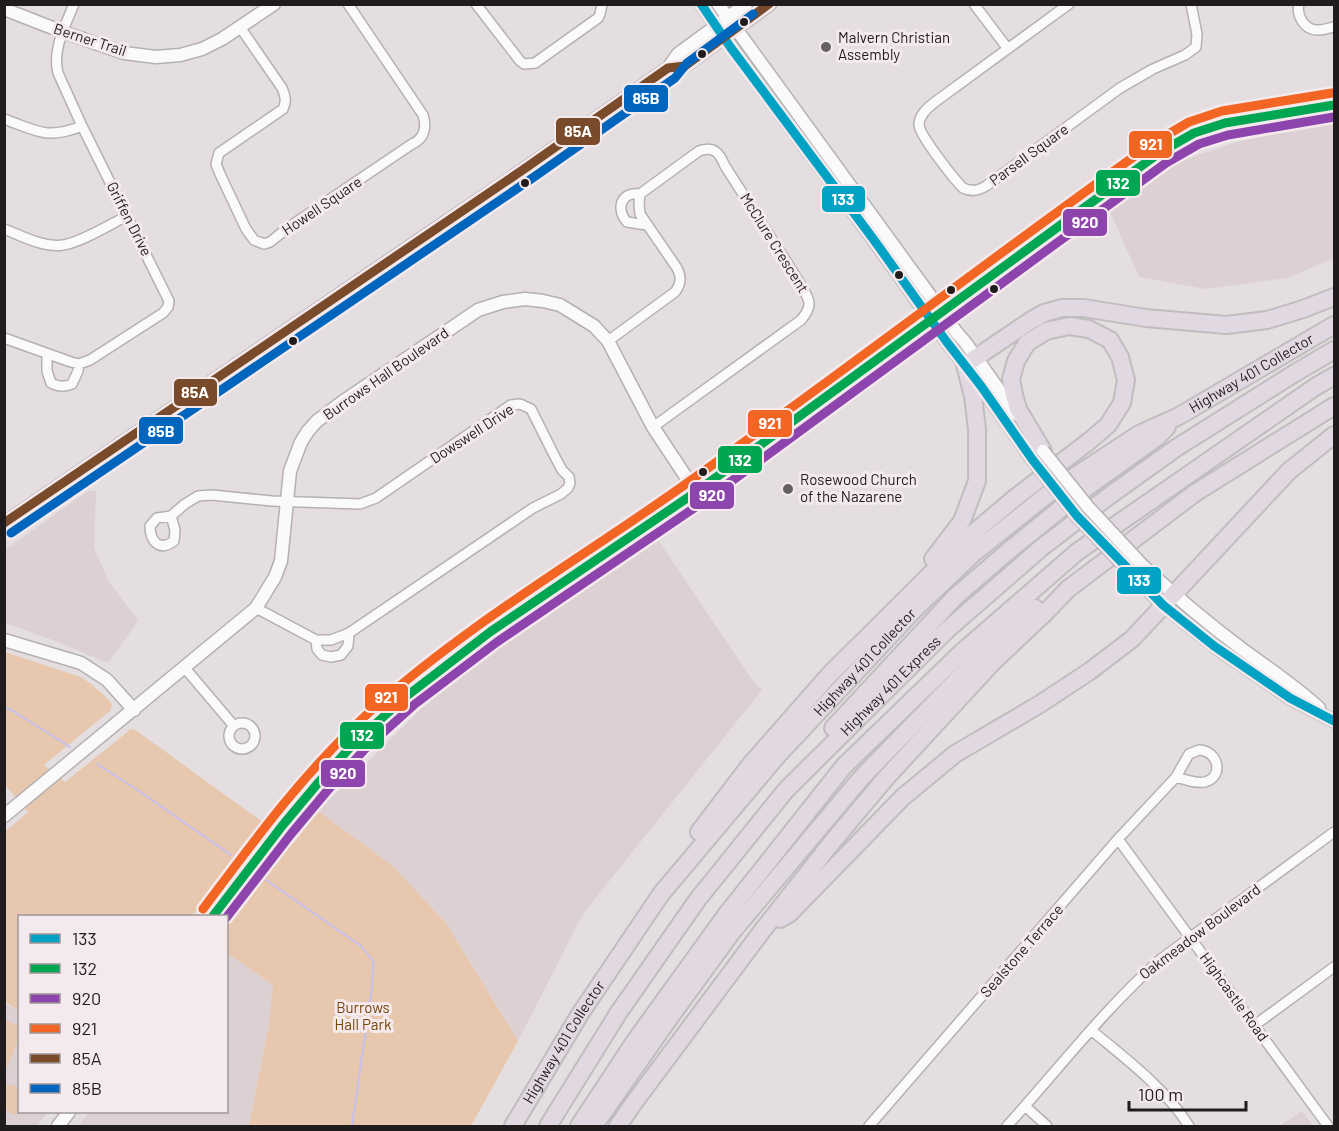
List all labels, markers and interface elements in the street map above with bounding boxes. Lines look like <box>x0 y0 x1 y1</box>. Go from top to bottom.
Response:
unlabelled marker <box>738 16 750 28</box>
street label: Berner Trail <box>52 19 129 59</box>
place label: Malvern Christian Assembly <box>838 28 950 63</box>
marker: Malvern Christian Assembly <box>819 40 833 54</box>
unlabelled marker <box>696 48 708 60</box>
line badge: 85B <box>623 84 669 113</box>
text: 85B <box>632 88 660 107</box>
line badge: 85A <box>555 117 601 146</box>
street label: Parsell Square <box>985 120 1071 189</box>
text: 85A <box>564 121 592 140</box>
line badge: 921 <box>1128 130 1173 159</box>
text: 921 <box>1139 134 1163 153</box>
line badge: 132 <box>1095 169 1141 197</box>
street label: Howell Square <box>278 172 365 238</box>
text: 132 <box>1106 173 1130 192</box>
unlabelled marker <box>519 177 531 189</box>
street label: Griffen Drive <box>103 178 156 259</box>
line badge: 133 <box>821 185 866 213</box>
street label: McClure Crescent <box>737 189 813 296</box>
text: 133 <box>832 189 854 208</box>
line badge: 920 <box>1062 208 1108 237</box>
text: 920 <box>1072 212 1098 231</box>
unlabelled marker <box>893 269 905 281</box>
unlabelled marker <box>988 283 1000 295</box>
unlabelled marker <box>945 284 957 296</box>
street label: Burrows Hall Boulevard <box>319 323 452 423</box>
street label: Highway 401 Collector <box>1185 329 1317 416</box>
unlabelled marker <box>287 335 299 347</box>
line badge: 85A <box>173 378 218 407</box>
text: 85A <box>181 382 209 401</box>
street label: Dowswell Drive <box>426 399 517 467</box>
line badge: 921 <box>747 409 793 438</box>
text: 921 <box>758 413 782 432</box>
line badge: 85B <box>138 416 184 445</box>
text: 85B <box>147 421 175 440</box>
line badge: 132 <box>717 445 763 474</box>
text: 132 <box>728 450 752 469</box>
unlabelled marker <box>697 466 709 478</box>
place label: Rosewood Church of the Nazarene <box>800 470 917 505</box>
line badge: 920 <box>689 481 735 510</box>
marker: Rosewood Church of the Nazarene <box>781 482 795 496</box>
text: 920 <box>699 485 725 504</box>
line badge: 133 <box>1116 566 1162 595</box>
text: 133 <box>1128 570 1150 589</box>
street label: Highway 401 Collector <box>809 604 919 719</box>
street label: Highway 401 Express <box>836 631 944 739</box>
line badge: 921 <box>364 683 409 712</box>
text: 921 <box>374 687 398 706</box>
line badge: 132 <box>339 721 385 750</box>
text: 132 <box>350 725 374 744</box>
line badge: 920 <box>320 759 366 788</box>
text: 920 <box>330 763 356 782</box>
street label: Oakmeadow Boulevard <box>1135 880 1264 983</box>
street label: Sealstone Terrace <box>976 900 1066 1000</box>
legend <box>18 915 228 1113</box>
text: 133 <box>72 927 97 949</box>
street label: Highcastle Road <box>1197 948 1273 1044</box>
text: 132 <box>72 957 97 979</box>
street label: Highway 401 Collector <box>518 976 608 1107</box>
text: 920 <box>72 987 101 1009</box>
park label: Burrows Hall Park <box>335 998 392 1033</box>
text: 921 <box>72 1017 97 1039</box>
text: 85A <box>72 1047 102 1069</box>
scale bar <box>1129 1074 1246 1112</box>
text: 85B <box>72 1077 102 1099</box>
text: 100 m <box>1138 1083 1183 1105</box>

